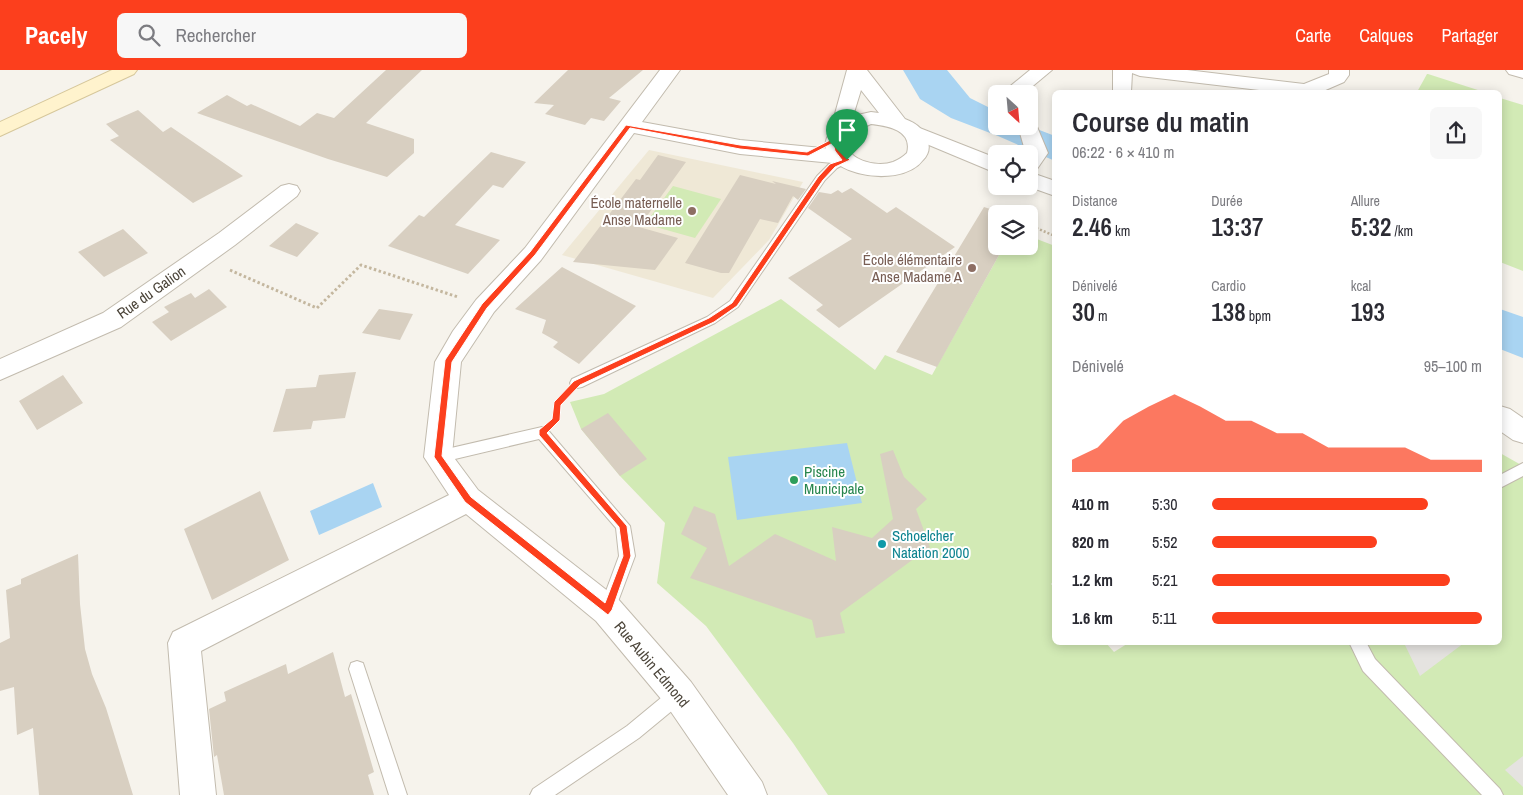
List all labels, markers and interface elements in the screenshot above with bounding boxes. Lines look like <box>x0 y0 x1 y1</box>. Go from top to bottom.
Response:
search box <box>117 13 467 58</box>
text: Pacely <box>25 19 87 51</box>
icon: search <box>135 21 163 49</box>
text: Rechercher <box>175 22 256 48</box>
text: Carte <box>1295 23 1331 48</box>
text: Calques <box>1359 23 1413 48</box>
text: Partager <box>1441 23 1498 48</box>
north arrow <box>988 85 1038 135</box>
map controls <box>988 85 1038 255</box>
text: Course du matin <box>1072 103 1249 141</box>
button: share <box>1430 107 1482 159</box>
pin <box>826 109 868 160</box>
icon: arrive <box>833 116 861 144</box>
text: 06:22 · 6 × 410 m <box>1072 141 1175 163</box>
button: locate <box>988 145 1038 195</box>
place label: École maternelle Anse Madame <box>590 192 682 230</box>
text: Distance <box>1072 192 1117 210</box>
text: Durée <box>1211 192 1243 210</box>
text: Allure <box>1351 192 1380 210</box>
marker: École maternelle Anse Madame <box>686 205 698 217</box>
button: layers <box>988 205 1038 255</box>
text: 2.46 <box>1072 210 1112 244</box>
text: 13:37 <box>1211 210 1263 244</box>
text: 5:32 <box>1351 210 1391 244</box>
text: km <box>1112 222 1130 240</box>
text: /km <box>1391 222 1413 240</box>
place label: École élémentaire Anse Madame A <box>863 249 963 287</box>
street label: Rue du Galion <box>112 261 190 323</box>
marker: École élémentaire Anse Madame A <box>966 262 978 274</box>
text: Dénivelé <box>1072 277 1117 295</box>
text: Cardio <box>1211 277 1246 295</box>
text: kcal <box>1351 277 1371 295</box>
text: 30 <box>1072 295 1095 329</box>
text: 138 <box>1211 295 1246 329</box>
text: 193 <box>1351 295 1385 329</box>
text: m <box>1095 307 1108 325</box>
text: bpm <box>1246 307 1271 325</box>
text: Dénivelé <box>1072 355 1124 377</box>
text: 95–100 m <box>1424 355 1482 377</box>
place label: Piscine Municipale <box>804 461 864 499</box>
marker: Piscine Municipale <box>788 474 800 486</box>
text: 410 m <box>1072 493 1109 515</box>
text: 5:30 <box>1152 493 1178 515</box>
place label: Schoelcher Natation 2000 <box>892 525 969 563</box>
text: 820 m <box>1072 531 1109 553</box>
text: 5:52 <box>1152 531 1178 553</box>
marker: Schoelcher Natation 2000 <box>876 538 888 550</box>
text: 1.2 km <box>1072 569 1113 591</box>
text: 5:21 <box>1152 569 1178 591</box>
text: 1.6 km <box>1072 607 1113 629</box>
text: 5:11 <box>1152 607 1177 629</box>
street label: Rue Aubin Edmond <box>610 616 694 712</box>

